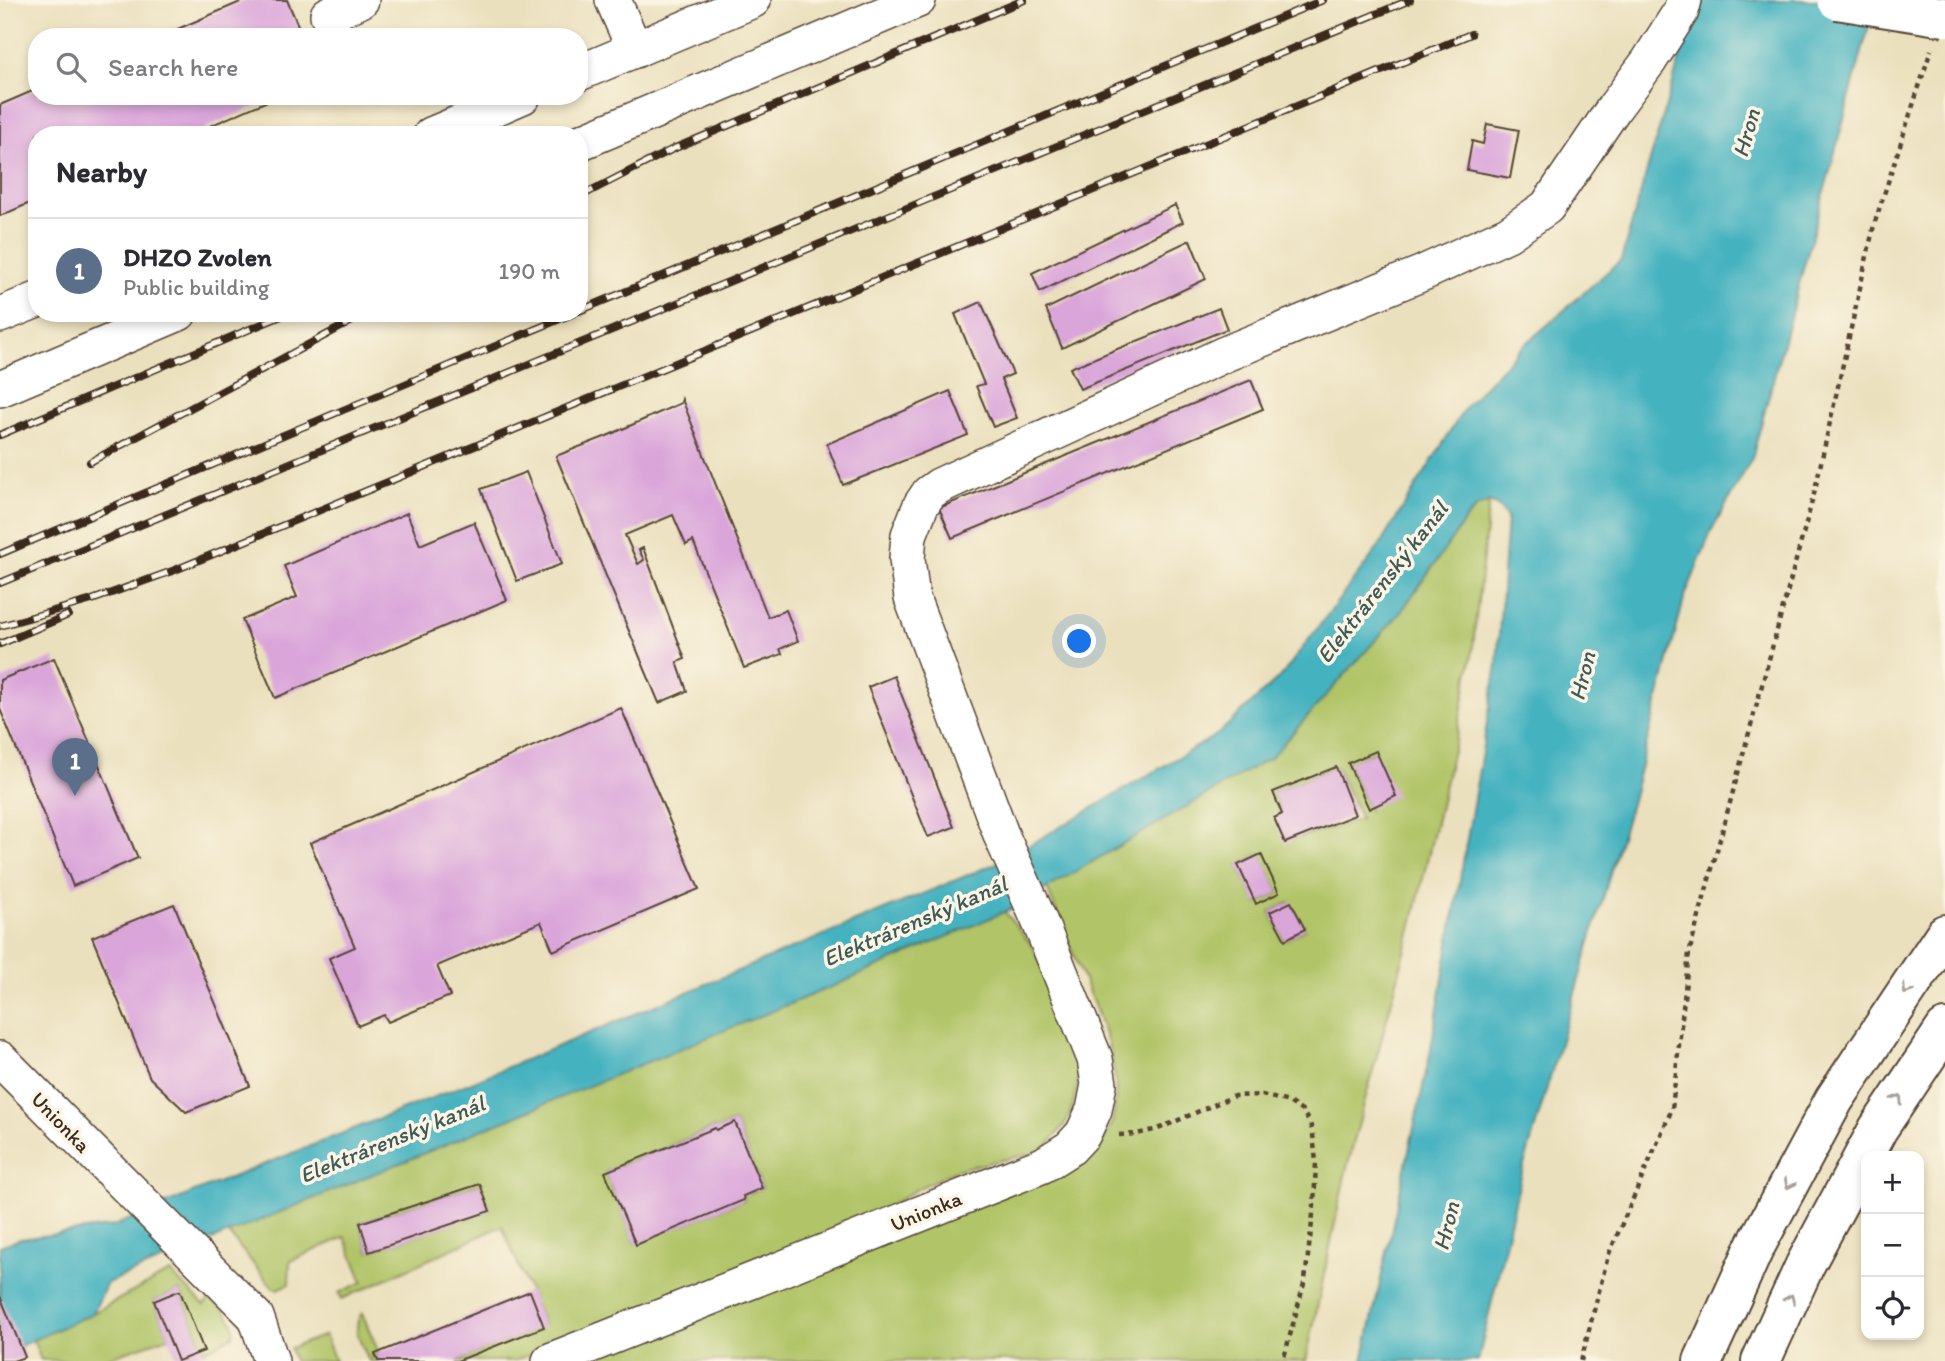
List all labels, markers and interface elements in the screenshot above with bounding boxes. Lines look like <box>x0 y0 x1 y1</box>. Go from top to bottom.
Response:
search box <box>28 28 588 105</box>
icon: search <box>52 48 90 86</box>
text: Search here <box>108 51 238 83</box>
water label: Hron <box>1726 105 1766 160</box>
text: Nearby <box>56 153 147 190</box>
text: DHZO Zvolen <box>123 241 272 273</box>
text: 1 <box>74 257 84 285</box>
text: 190 m <box>499 257 560 285</box>
text: Public building <box>123 273 269 301</box>
water label: Elektrárenský kanál <box>1310 494 1455 668</box>
your location <box>1062 624 1096 658</box>
water label: Hron <box>1562 648 1602 703</box>
pin: 1 <box>52 738 98 796</box>
water label: Elektrárenský kanál <box>819 869 1013 972</box>
one-way arrow <box>1902 982 1915 995</box>
street label: Unionka <box>26 1086 96 1158</box>
water label: Elektrárenský kanál <box>295 1088 490 1189</box>
one-way arrow <box>1890 1094 1902 1107</box>
map controls <box>1861 1151 1924 1340</box>
button: + <box>1861 1151 1924 1214</box>
one-way arrow <box>1784 1177 1797 1190</box>
street label: Unionka <box>887 1185 965 1237</box>
water label: Hron <box>1426 1198 1466 1253</box>
button: − <box>1861 1214 1924 1277</box>
button: locate <box>1861 1277 1924 1340</box>
one-way arrow <box>1782 1294 1796 1306</box>

